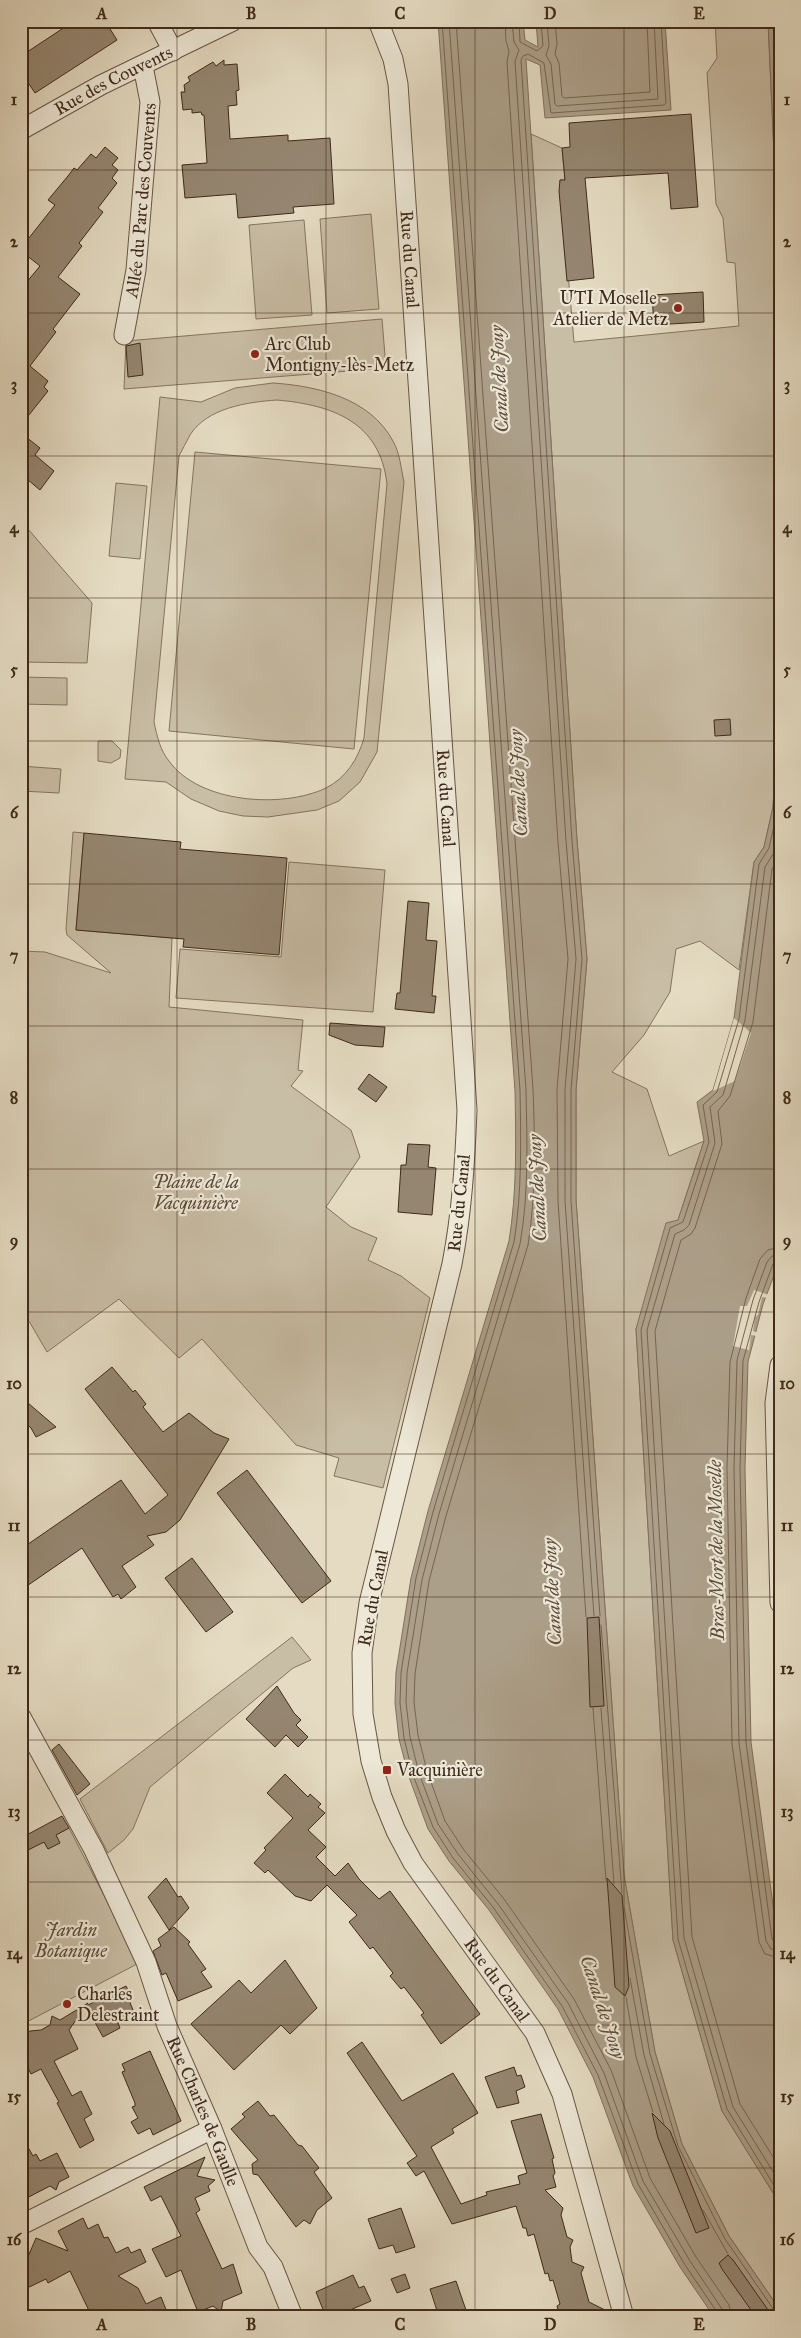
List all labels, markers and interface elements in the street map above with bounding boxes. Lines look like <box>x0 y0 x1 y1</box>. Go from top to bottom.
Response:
text: A <box>96 4 108 23</box>
text: B <box>246 4 256 23</box>
text: C <box>395 4 406 23</box>
text: D <box>544 4 557 23</box>
text: E <box>693 4 705 23</box>
street label: Rue des Couvents <box>50 41 176 120</box>
text: 1 <box>11 90 18 109</box>
text: 1 <box>784 90 791 109</box>
street label: Allée du Parc des Couvents <box>120 102 161 300</box>
street label: Rue du Canal <box>396 210 424 309</box>
text: 2 <box>10 232 19 251</box>
text: 2 <box>783 232 792 251</box>
place label: UTI Moselle - Atelier de Metz <box>552 287 668 330</box>
marker: UTI Moselle - Atelier de Metz <box>672 302 684 314</box>
water label: Canal de Jouy <box>485 324 513 433</box>
place label: Arc Club Montigny-lès-Metz <box>264 333 414 377</box>
marker: Arc Club Montigny-lès-Metz <box>249 348 261 360</box>
text: 3 <box>11 375 17 395</box>
text: 3 <box>784 375 790 395</box>
text: 4 <box>10 518 20 538</box>
text: 4 <box>783 518 793 538</box>
text: 5 <box>10 660 18 679</box>
text: 5 <box>783 660 791 679</box>
water label: Canal de Jouy <box>504 728 532 837</box>
street label: Rue du Canal <box>432 748 460 848</box>
text: 6 <box>10 803 19 822</box>
text: 6 <box>783 803 792 822</box>
text: 7 <box>10 946 19 965</box>
text: 7 <box>783 946 792 965</box>
text: 8 <box>10 1088 18 1107</box>
text: 8 <box>783 1088 791 1107</box>
water label: Canal de Jouy <box>523 1133 551 1242</box>
street label: Rue du Canal <box>443 1153 475 1253</box>
park label: Plaine de la Vacquinière <box>153 1171 239 1214</box>
text: 9 <box>10 1231 18 1251</box>
text: 9 <box>783 1231 791 1251</box>
text: 10 <box>6 1374 22 1393</box>
text: 10 <box>779 1374 795 1393</box>
water label: Bras-Mort de la Moselle <box>703 1459 729 1641</box>
text: 11 <box>8 1516 21 1535</box>
text: 11 <box>781 1516 794 1535</box>
water label: Canal de Jouy <box>538 1537 566 1646</box>
street label: Rue du Canal <box>353 1548 393 1648</box>
text: 12 <box>7 1659 22 1678</box>
text: 12 <box>780 1659 795 1678</box>
place label: Vacquinière <box>396 1759 483 1782</box>
marker: Vacquinière <box>381 1764 393 1776</box>
text: 13 <box>8 1802 20 1822</box>
text: 13 <box>781 1802 793 1822</box>
park label: Jardin Botanique <box>34 1919 108 1962</box>
street label: Rue du Canal <box>459 1933 534 2026</box>
text: 14 <box>6 1944 23 1964</box>
text: 14 <box>779 1944 796 1964</box>
water label: Canal de Jouy <box>575 1952 631 2063</box>
place label: Charles Delestraint <box>77 1983 160 2026</box>
marker: Charles Delestraint <box>61 1998 73 2010</box>
street label: Rue Charles de Gaulle <box>162 2033 244 2189</box>
text: 15 <box>7 2087 21 2106</box>
text: 15 <box>780 2087 794 2106</box>
text: 16 <box>7 2230 22 2249</box>
text: 16 <box>780 2230 795 2249</box>
text: A <box>96 2315 108 2334</box>
text: B <box>246 2315 256 2334</box>
text: C <box>395 2315 406 2334</box>
text: D <box>544 2315 557 2334</box>
text: E <box>693 2315 705 2334</box>

